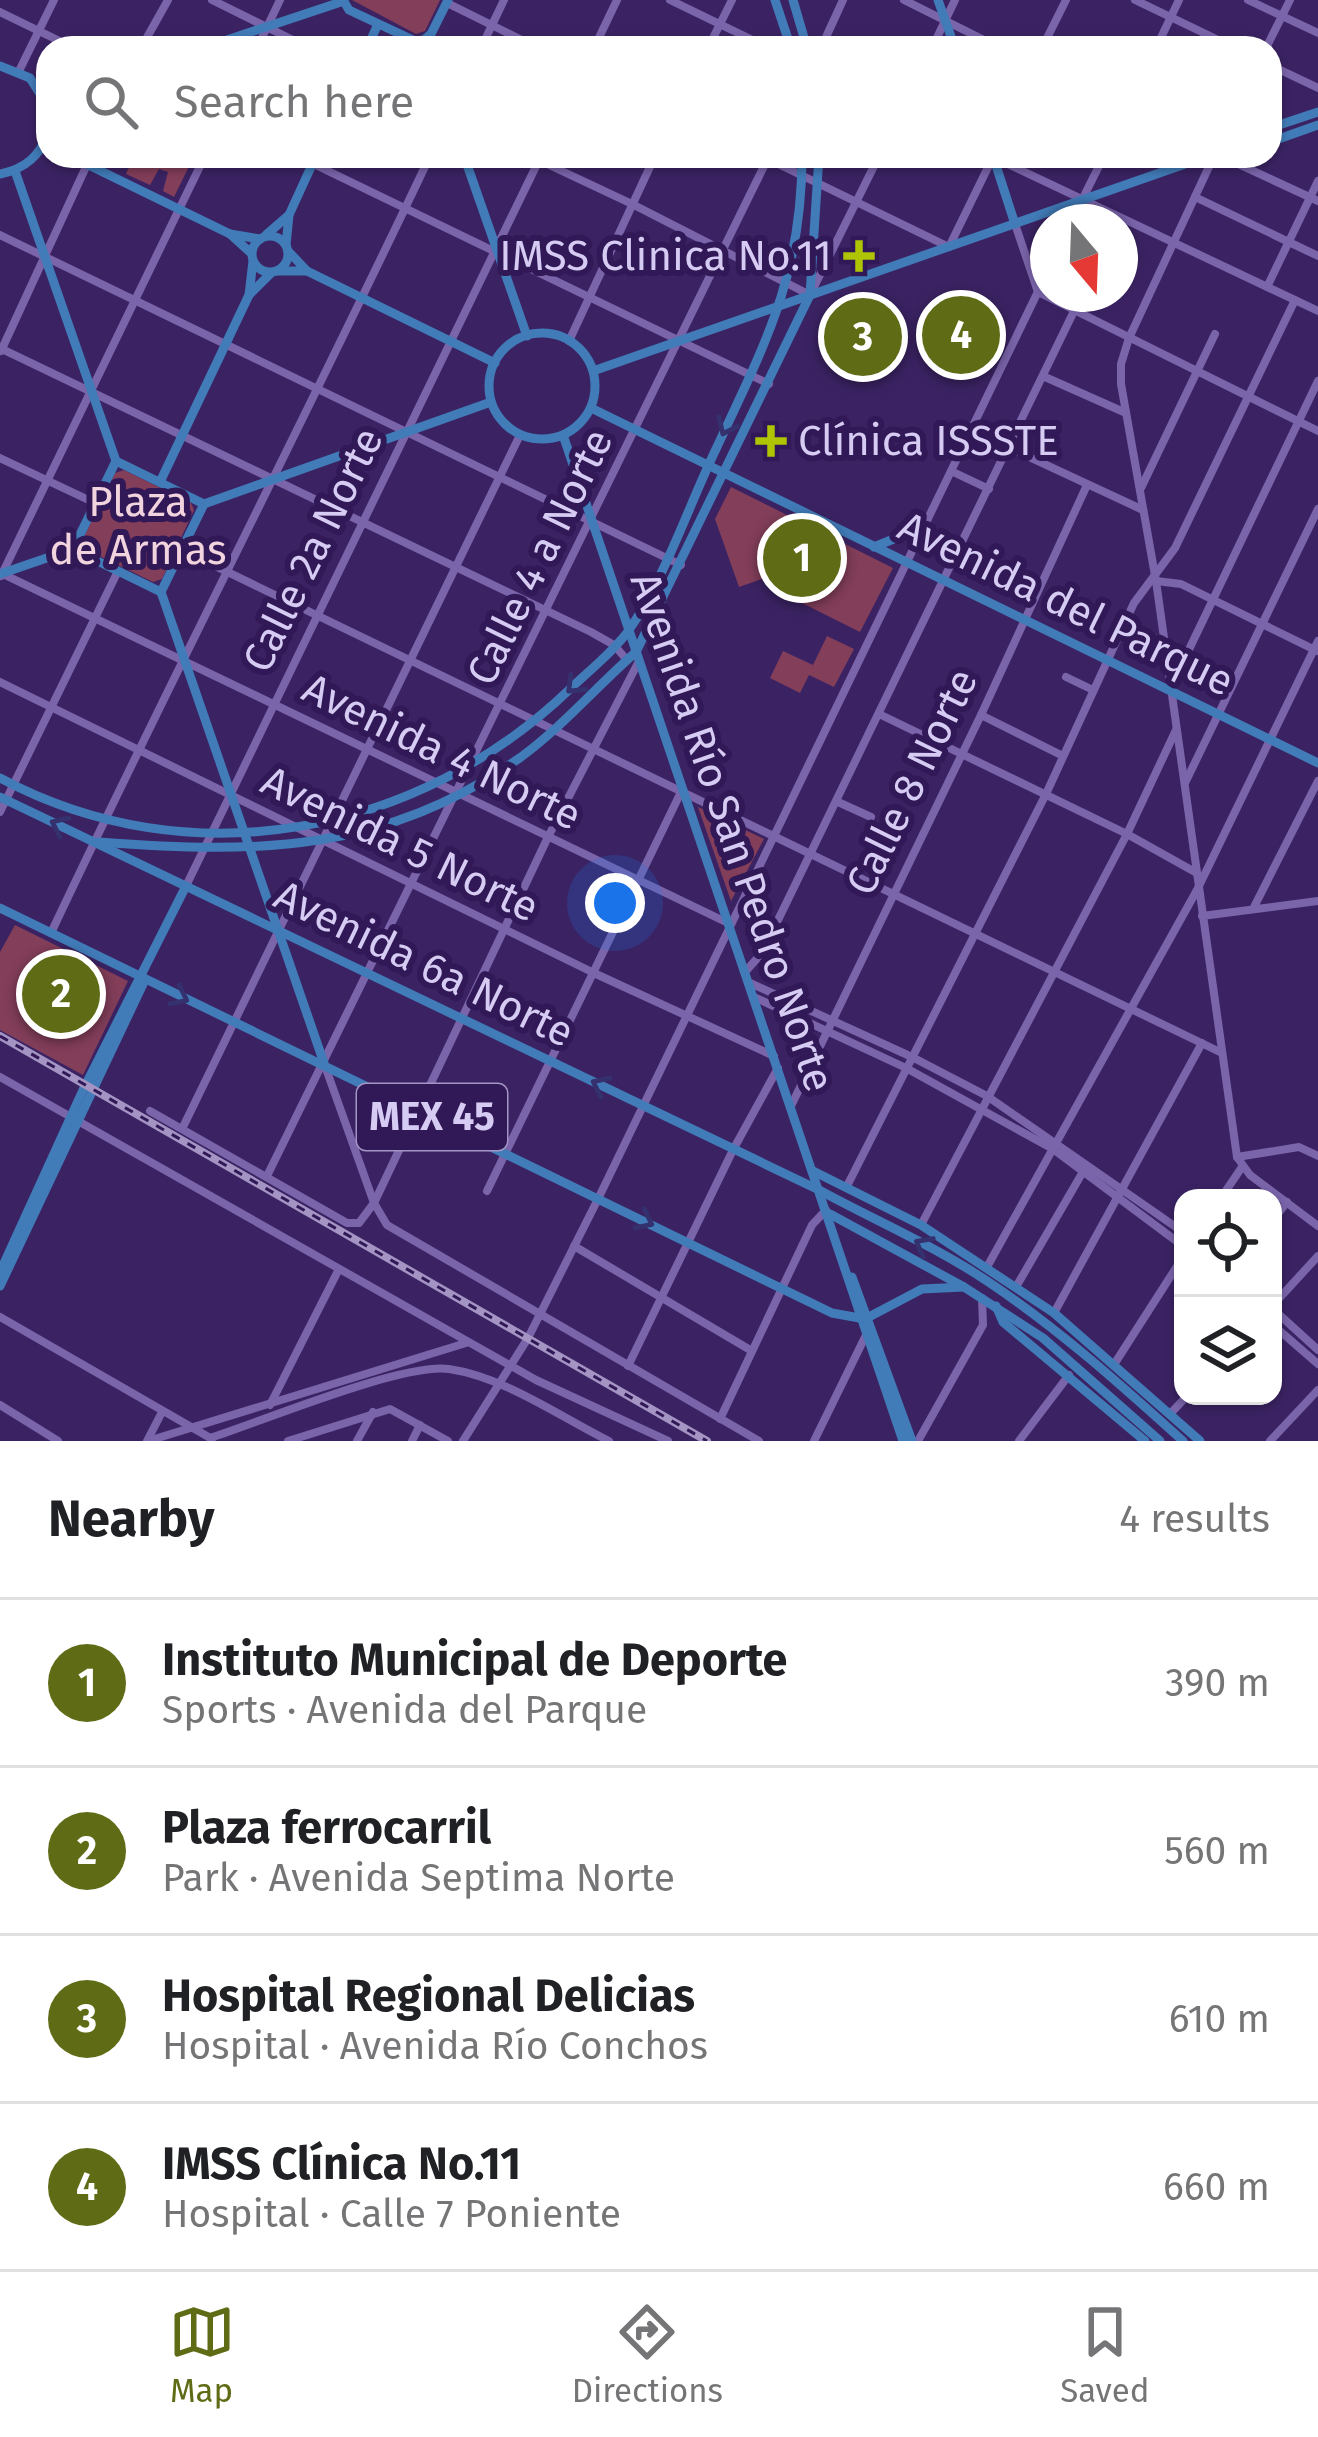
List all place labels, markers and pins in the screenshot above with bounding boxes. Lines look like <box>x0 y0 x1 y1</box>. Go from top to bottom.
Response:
place label: IMSS Clinica No.11 <box>499 231 832 281</box>
marker: IMSS Clinica No.11 <box>843 240 875 272</box>
pin: 4 <box>922 290 1000 380</box>
pin: 3 <box>824 292 902 382</box>
place label: Clínica ISSSTE <box>798 416 1059 466</box>
marker: Clínica ISSSTE <box>755 425 787 457</box>
pin: 1 <box>763 513 841 603</box>
pin: 2 <box>22 949 100 1039</box>

